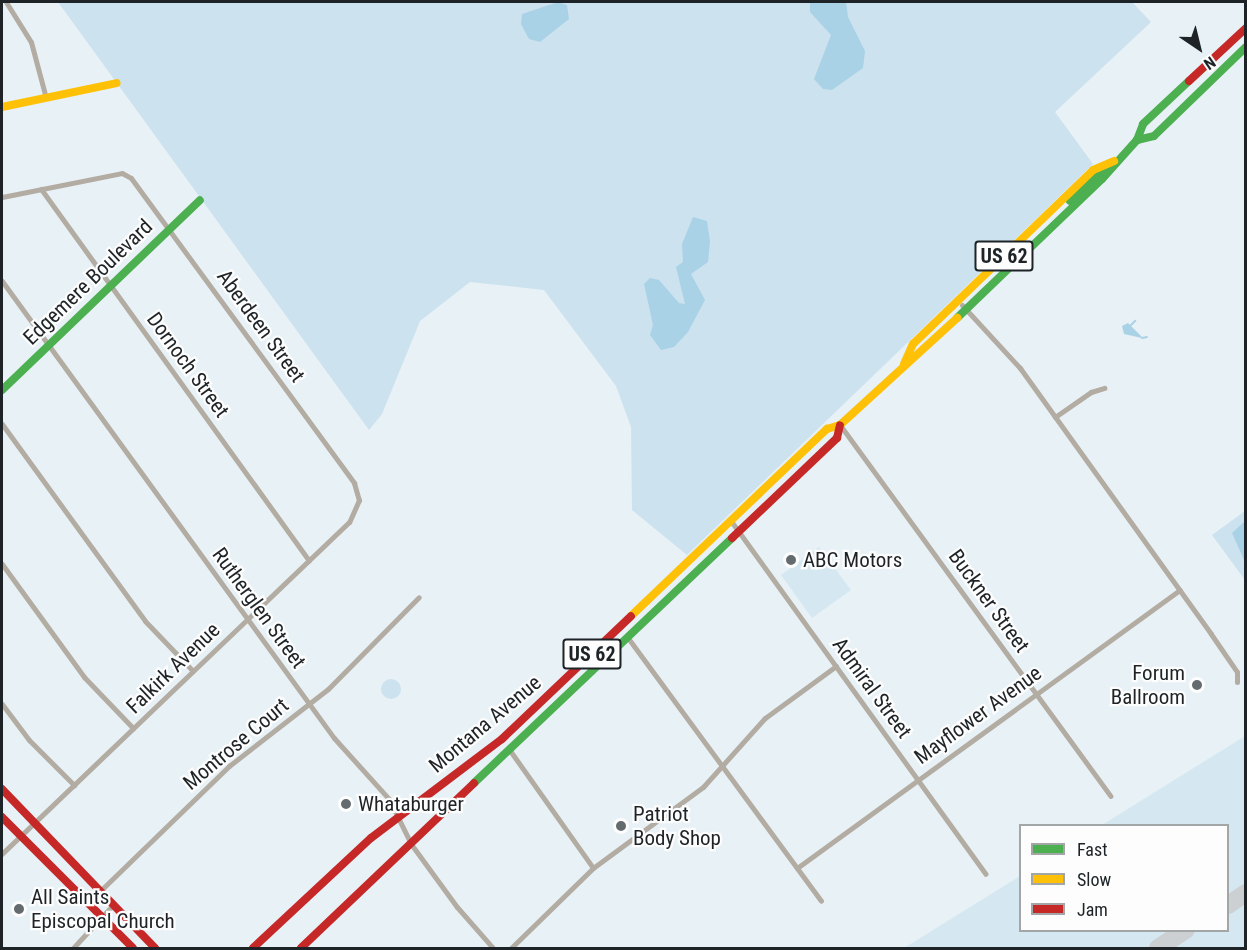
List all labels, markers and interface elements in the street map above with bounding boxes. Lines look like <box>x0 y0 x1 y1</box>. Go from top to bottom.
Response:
north arrow <box>1169 18 1229 78</box>
text: N <box>1200 53 1219 74</box>
street label: Edgemere Boulevard <box>18 214 158 350</box>
road number: US 62 <box>974 239 1034 273</box>
street label: Aberdeen Street <box>212 265 310 387</box>
street label: Dornoch Street <box>142 308 234 422</box>
street label: Rutherglen Street <box>207 543 311 673</box>
street label: Buckner Street <box>943 545 1035 657</box>
place label: ABC Motors <box>803 547 902 573</box>
marker: ABC Motors <box>784 553 798 567</box>
street label: Falkirk Avenue <box>121 617 225 719</box>
street label: Admiral Street <box>827 633 917 743</box>
road number: US 62 <box>562 637 622 671</box>
street label: Mayflower Avenue <box>910 660 1046 770</box>
place label: Forum Ballroom <box>1111 660 1185 710</box>
street label: Montana Avenue <box>424 670 546 778</box>
marker: Forum Ballroom <box>1190 678 1204 692</box>
street label: Montrose Court <box>178 693 294 795</box>
place label: Whataburger <box>358 791 464 817</box>
marker: Whataburger <box>339 797 353 811</box>
place label: Patriot Body Shop <box>633 801 721 851</box>
marker: Patriot Body Shop <box>614 819 628 833</box>
legend <box>1019 824 1229 932</box>
text: Fast <box>1077 839 1108 860</box>
text: Slow <box>1077 869 1111 890</box>
place label: All Saints Episcopal Church <box>31 884 175 934</box>
text: Jam <box>1077 899 1108 920</box>
marker: All Saints Episcopal Church <box>12 902 26 916</box>

